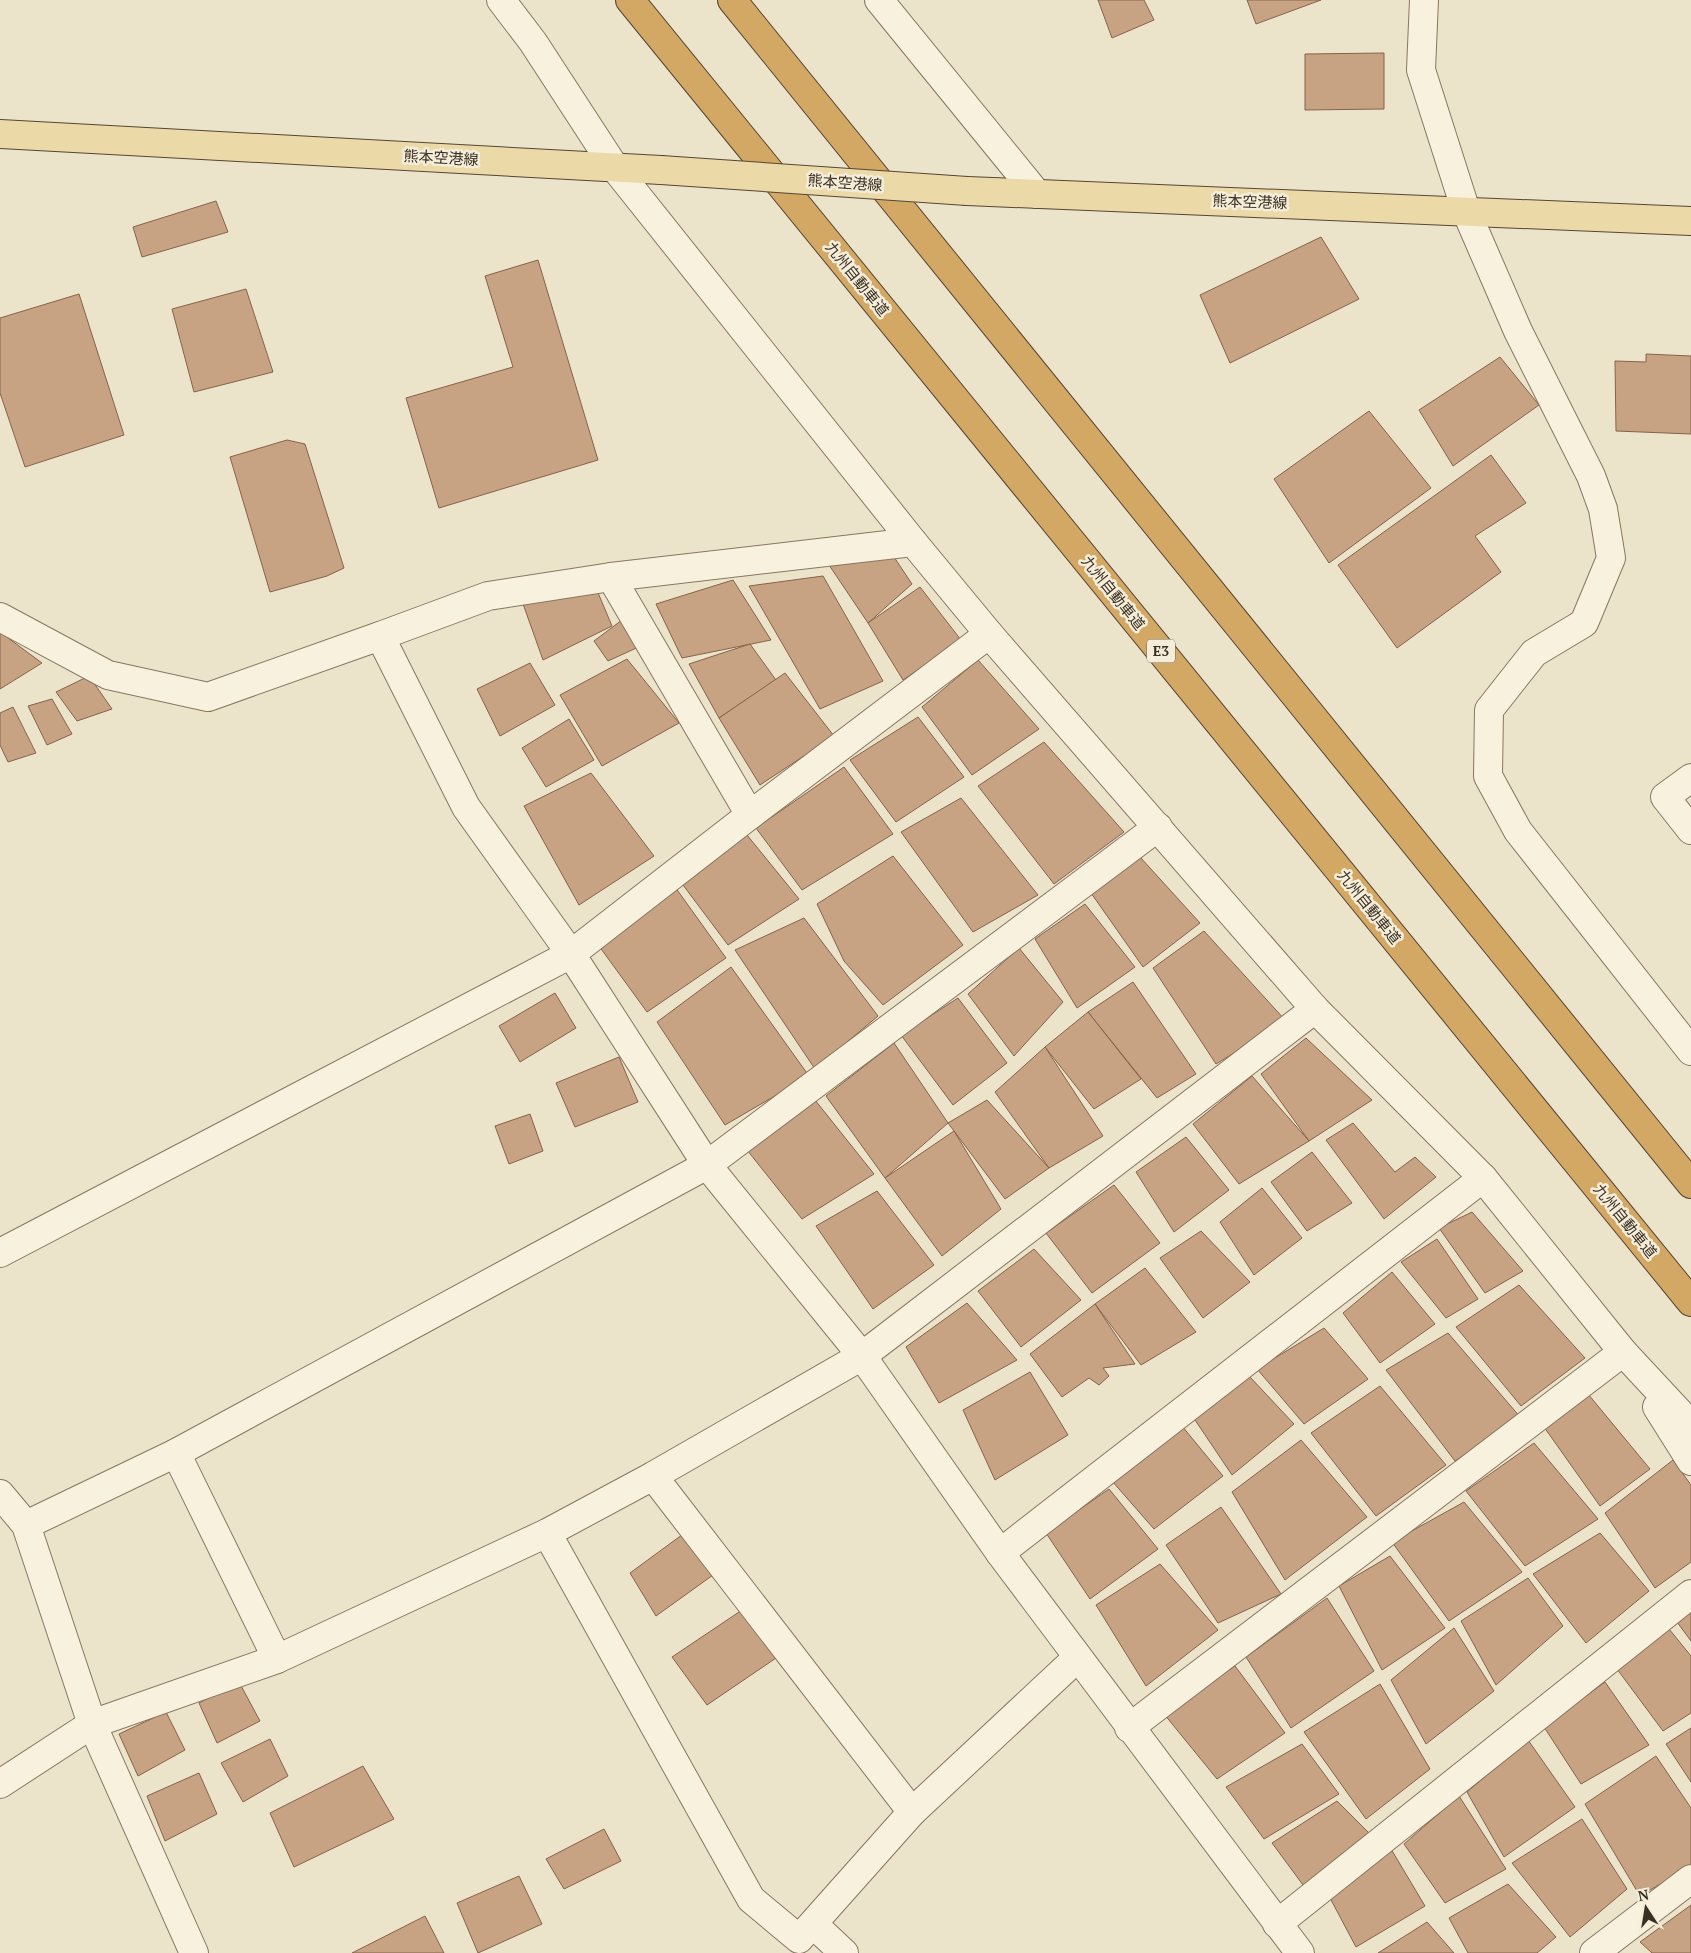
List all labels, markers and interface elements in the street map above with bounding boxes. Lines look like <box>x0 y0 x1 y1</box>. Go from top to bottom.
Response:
street label: 熊本空港線 <box>403 145 479 169</box>
street label: 熊本空港線 <box>807 169 883 195</box>
street label: 熊本空港線 <box>1212 190 1288 212</box>
street label: 九州自動車道 <box>822 237 894 320</box>
street label: 九州自動車道 <box>1078 551 1150 634</box>
road number: E3 <box>1147 640 1175 662</box>
street label: 九州自動車道 <box>1334 865 1406 948</box>
street label: 九州自動車道 <box>1590 1179 1662 1262</box>
north arrow <box>1621 1883 1671 1933</box>
text: N <box>1636 1884 1651 1905</box>

